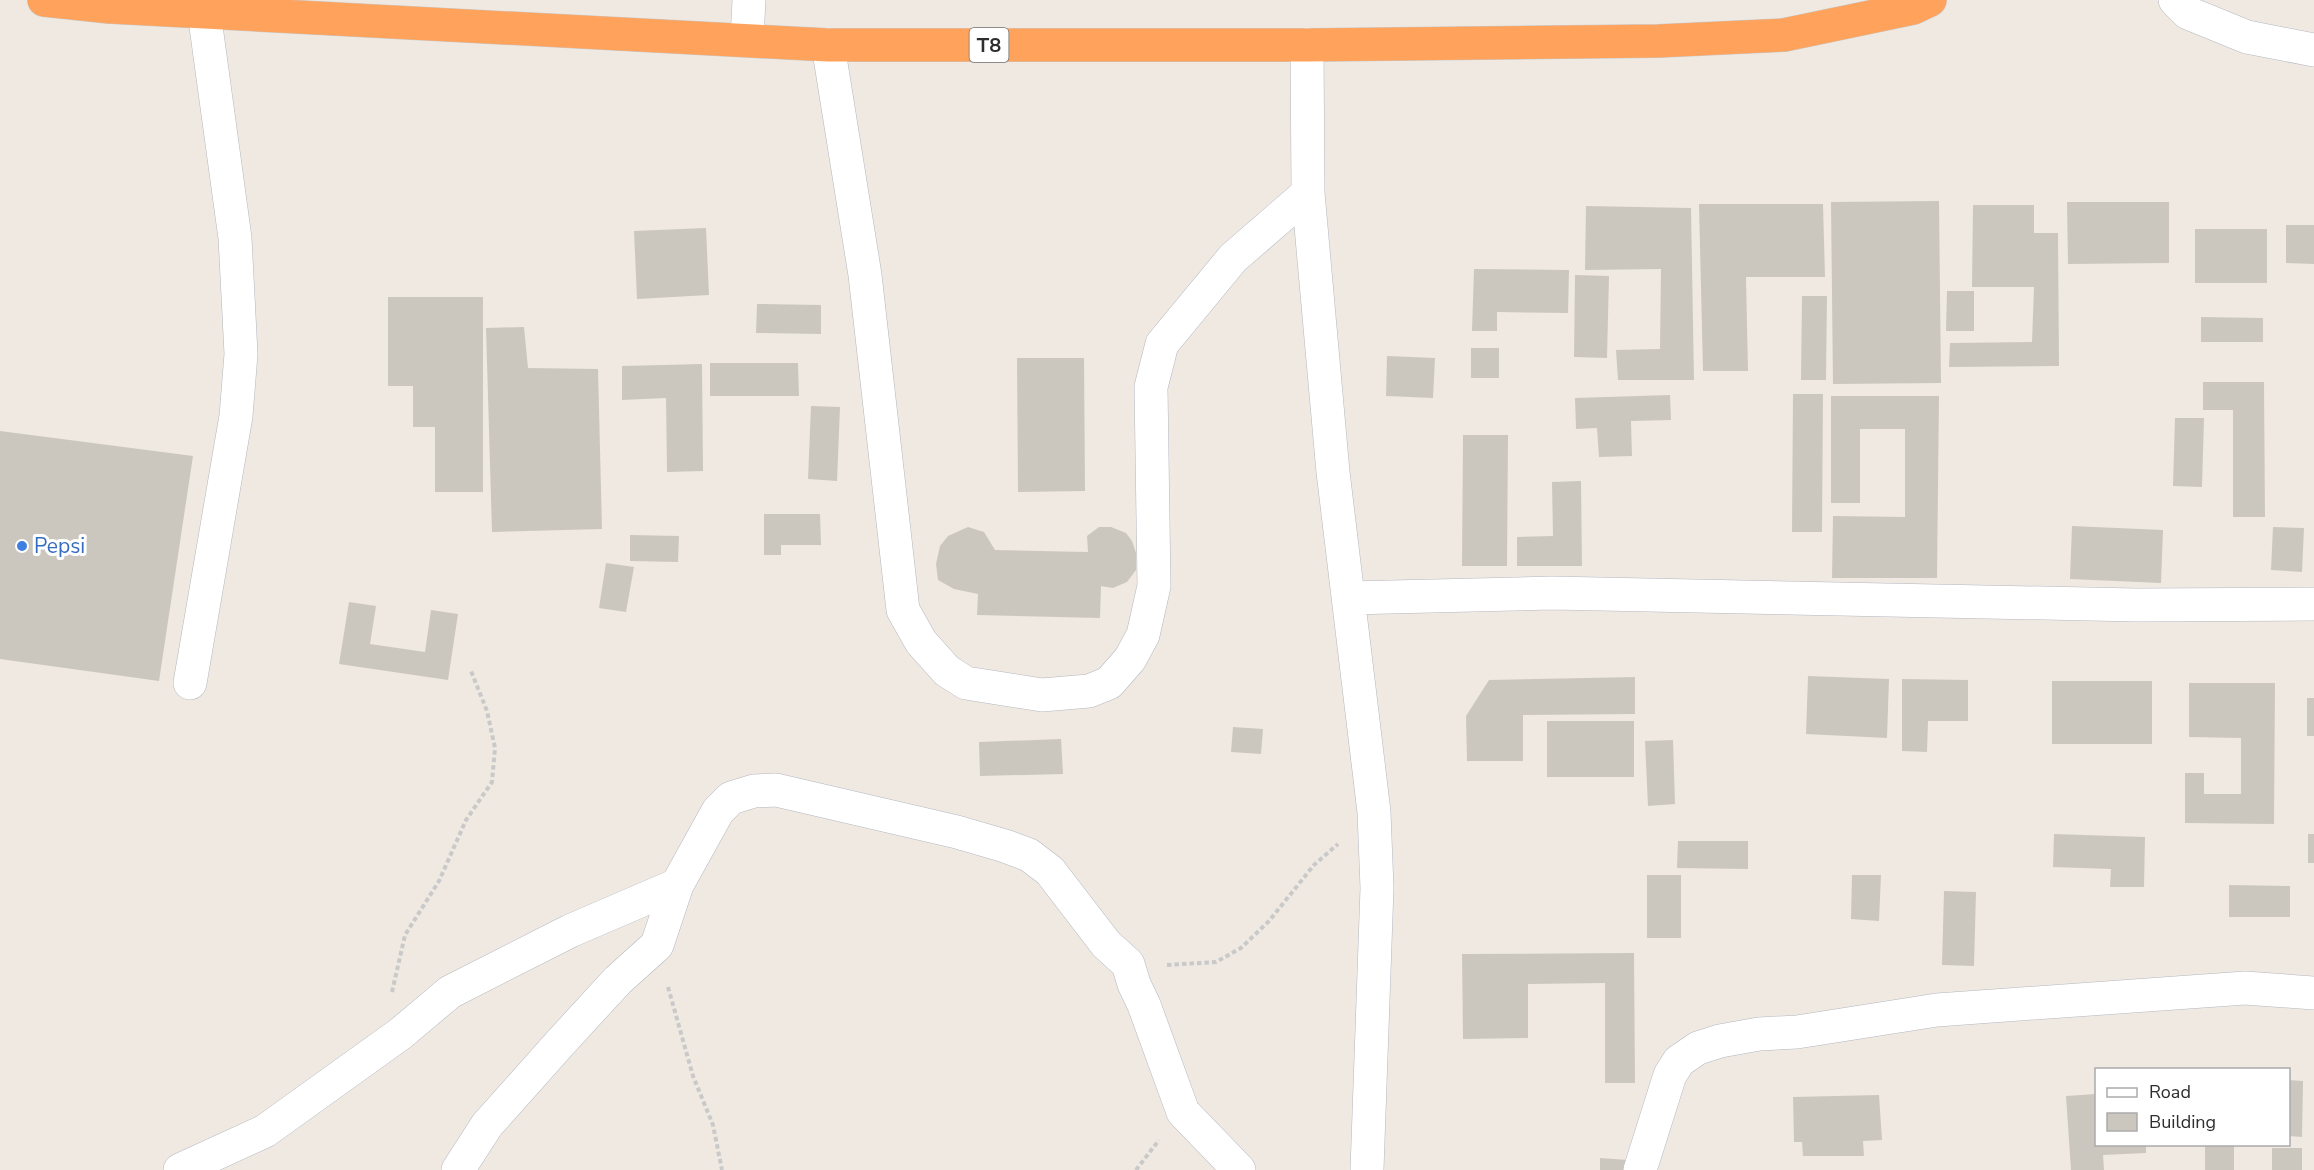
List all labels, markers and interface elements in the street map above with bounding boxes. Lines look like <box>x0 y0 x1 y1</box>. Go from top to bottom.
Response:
road number: T8 <box>970 28 1008 62</box>
place label: Pepsi <box>34 532 85 560</box>
marker: Pepsi <box>15 539 29 553</box>
legend <box>2095 1068 2290 1146</box>
text: Road <box>2149 1080 2191 1104</box>
text: Building <box>2149 1110 2216 1134</box>

